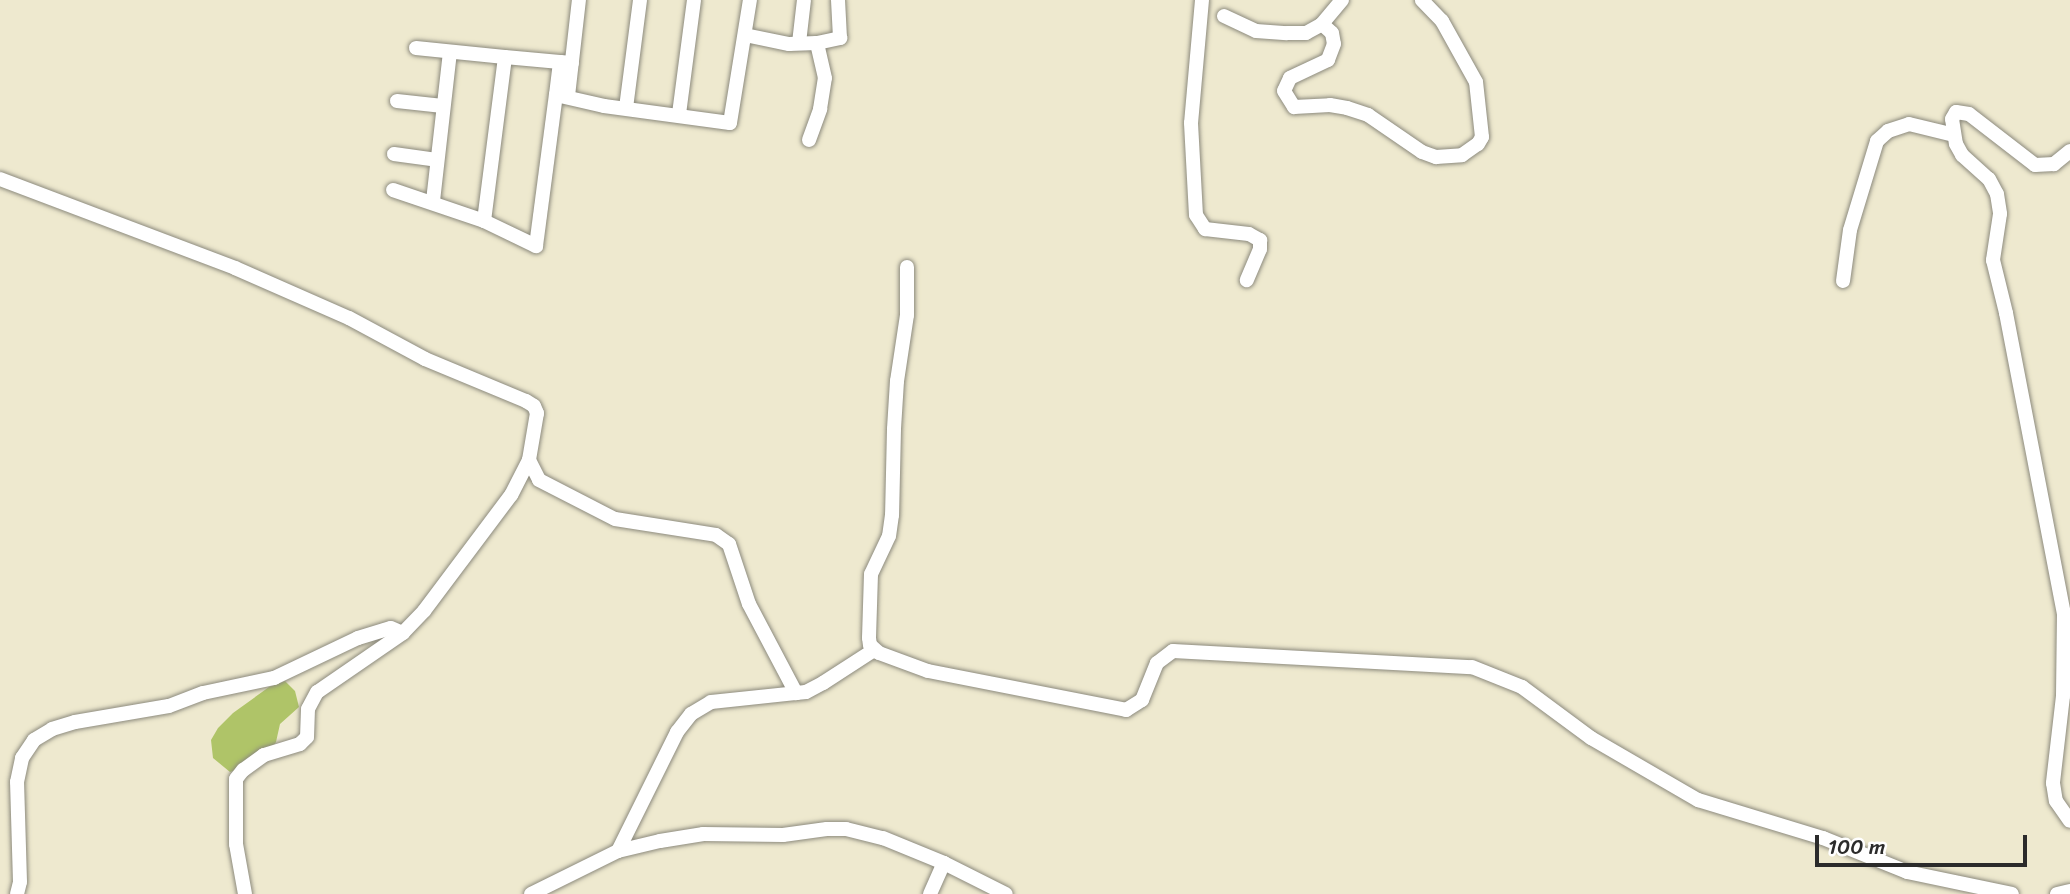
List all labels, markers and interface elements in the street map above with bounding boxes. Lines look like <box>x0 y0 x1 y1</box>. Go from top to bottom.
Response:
scale bar <box>1818 820 2030 864</box>
text: 100 m <box>1828 828 1885 866</box>

